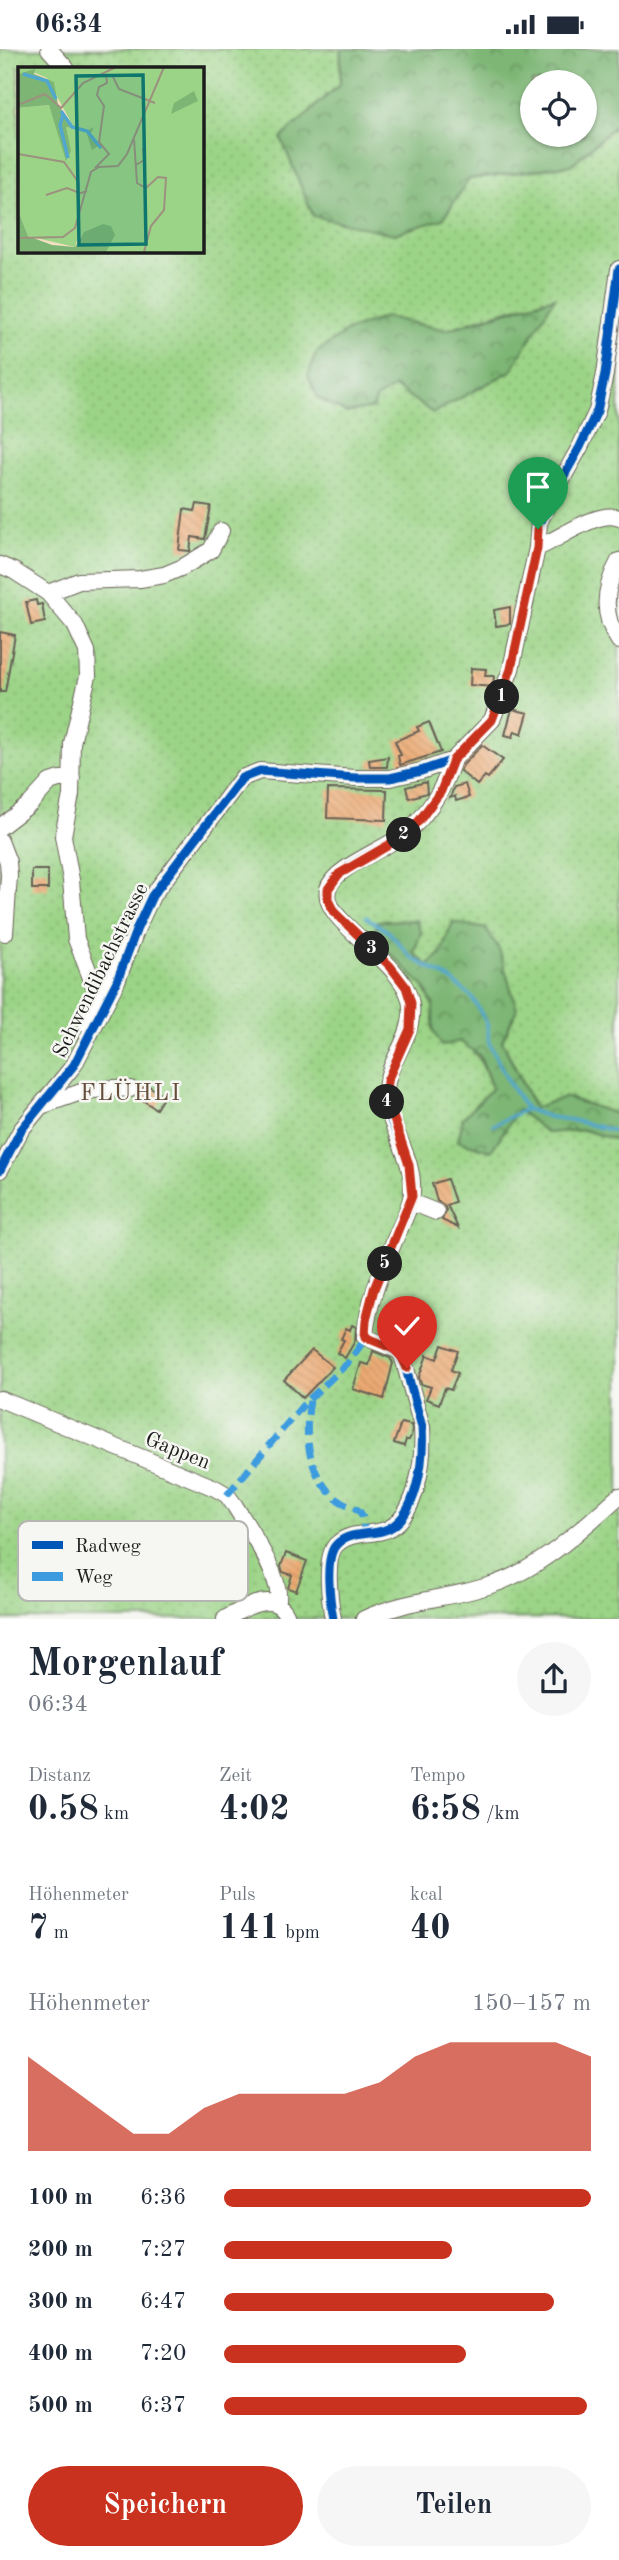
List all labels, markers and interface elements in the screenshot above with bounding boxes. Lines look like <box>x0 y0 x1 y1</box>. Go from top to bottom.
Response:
text: 06:34 <box>35 12 103 38</box>
inset map <box>18 67 203 252</box>
map controls <box>520 70 597 147</box>
button: locate <box>520 70 597 147</box>
pin <box>508 457 568 529</box>
icon: arrive <box>519 468 557 506</box>
pin: 1 <box>484 679 520 715</box>
text: 1 <box>496 687 507 706</box>
pin: 2 <box>386 817 422 853</box>
text: 2 <box>398 825 409 844</box>
street label: Schwendibachstrasse <box>50 880 153 1061</box>
pin: 3 <box>354 932 390 967</box>
text: 3 <box>366 939 377 958</box>
district label: FLÜHLI <box>80 1078 182 1105</box>
pin: 4 <box>370 1085 404 1119</box>
text: 4 <box>381 1092 392 1111</box>
pin: 5 <box>368 1247 402 1281</box>
text: 5 <box>379 1254 390 1273</box>
pin <box>377 1296 437 1368</box>
icon: check <box>388 1307 426 1345</box>
street label: Gappen <box>142 1429 213 1474</box>
legend <box>18 1521 248 1601</box>
text: Radweg <box>75 1538 141 1557</box>
text: Weg <box>75 1569 113 1588</box>
button: share <box>517 1642 591 1716</box>
text: Morgenlauf <box>28 1646 223 1684</box>
text: 06:34 <box>28 1693 88 1716</box>
text: Distanz <box>28 1767 91 1786</box>
text: Zeit <box>219 1767 252 1786</box>
text: Tempo <box>410 1767 465 1786</box>
text: 0.58 <box>28 1792 99 1827</box>
text: 4:02 <box>219 1792 290 1827</box>
text: 6:58 <box>410 1792 481 1827</box>
text: km <box>99 1805 129 1824</box>
text: /km <box>481 1805 520 1824</box>
text: Höhenmeter <box>28 1886 129 1905</box>
text: Puls <box>219 1886 255 1905</box>
text: kcal <box>410 1886 443 1905</box>
text: 7 <box>28 1911 48 1946</box>
text: 141 <box>219 1911 280 1946</box>
text: 40 <box>410 1911 451 1946</box>
text: m <box>48 1924 69 1943</box>
text: bpm <box>280 1924 320 1943</box>
text: Höhenmeter <box>28 1992 150 2015</box>
text: 150–157 m <box>472 1992 591 2015</box>
text: 100 m <box>28 2186 93 2209</box>
text: 6:36 <box>140 2186 186 2209</box>
text: 200 m <box>28 2238 93 2261</box>
text: 7:27 <box>140 2238 186 2261</box>
text: 300 m <box>28 2290 93 2313</box>
text: 6:47 <box>140 2290 186 2313</box>
text: 400 m <box>28 2342 93 2365</box>
text: 7:20 <box>140 2342 186 2365</box>
text: 500 m <box>28 2394 93 2417</box>
text: 6:37 <box>140 2394 186 2417</box>
button: Speichern <box>28 2466 303 2546</box>
button: Teilen <box>317 2466 591 2546</box>

